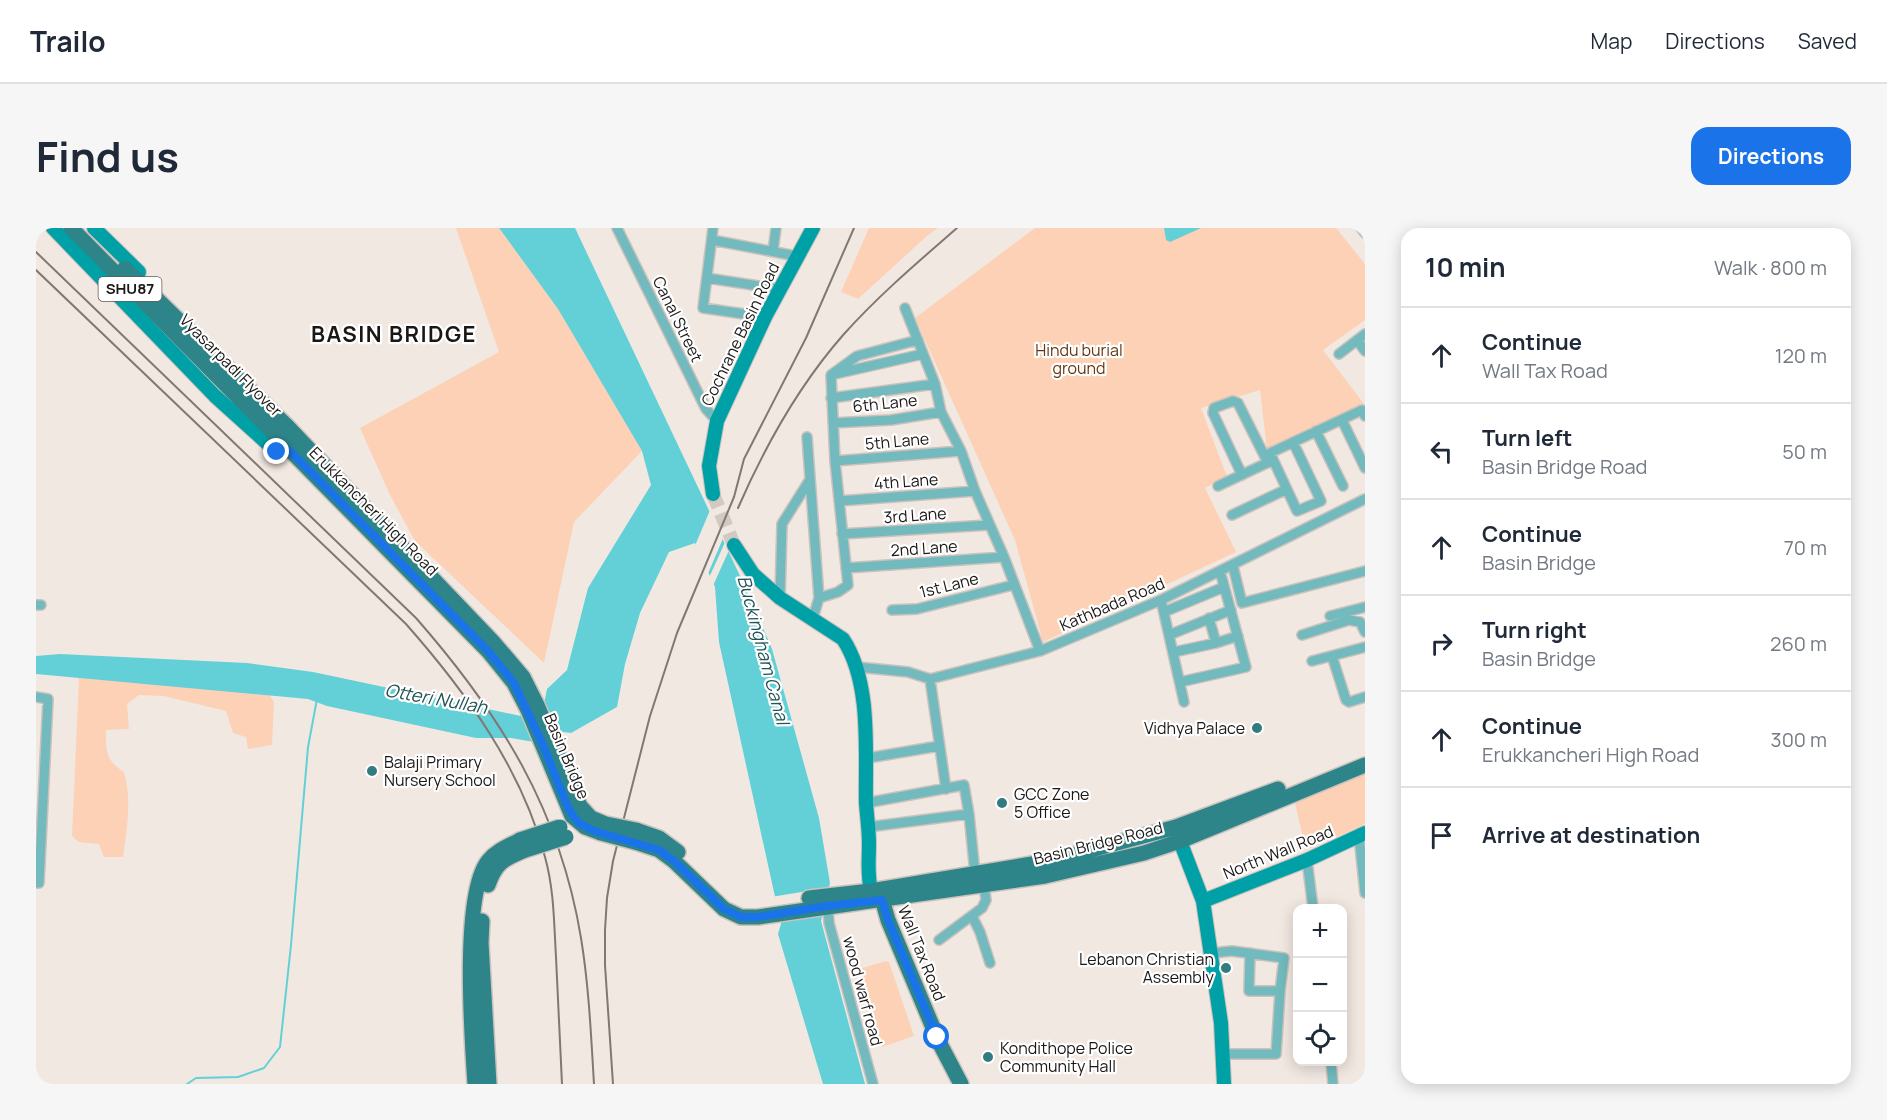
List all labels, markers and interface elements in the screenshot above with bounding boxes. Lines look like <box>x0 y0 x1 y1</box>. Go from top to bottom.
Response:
text: Trailo <box>30 22 106 60</box>
text: Map <box>1591 27 1632 55</box>
text: Directions <box>1665 27 1765 55</box>
text: Saved <box>1798 27 1857 55</box>
text: Find us <box>36 127 179 185</box>
button: Directions <box>1691 127 1851 185</box>
text: 10 min <box>1425 249 1506 285</box>
text: Walk · 800 m <box>1714 254 1827 281</box>
street label: Cochrane Basin Road <box>696 259 784 409</box>
street label: Canal Street <box>648 273 708 365</box>
road number: SHU87 <box>98 277 161 301</box>
street label: Vyasarpadi Flyover <box>175 309 287 421</box>
district label: BASIN BRIDGE <box>311 319 477 349</box>
text: Continue <box>1482 327 1582 357</box>
park label: Hindu burial ground <box>1035 339 1123 379</box>
icon: ahead <box>1425 339 1458 372</box>
text: 120 m <box>1775 342 1827 369</box>
text: Wall Tax Road <box>1482 357 1608 384</box>
street label: 6th Lane <box>852 389 918 417</box>
text: Turn left <box>1482 423 1572 453</box>
street label: 5th Lane <box>864 427 930 455</box>
icon: left <box>1425 435 1458 468</box>
route end <box>263 438 289 464</box>
text: 50 m <box>1782 438 1827 465</box>
street label: Erukkancheri High Road <box>305 442 443 580</box>
text: Basin Bridge Road <box>1482 453 1647 480</box>
street label: 4th Lane <box>873 468 939 494</box>
street label: 3rd Lane <box>883 502 947 528</box>
text: Continue <box>1482 519 1582 549</box>
icon: ahead <box>1425 531 1458 564</box>
text: 70 m <box>1784 534 1827 561</box>
street label: 2nd Lane <box>890 535 958 561</box>
text: Basin Bridge <box>1482 549 1596 576</box>
street label: 1st Lane <box>917 567 981 603</box>
street label: Kathbada Road <box>1056 572 1168 636</box>
water label: Buckingham Canal <box>733 573 796 730</box>
text: Turn right <box>1482 615 1587 645</box>
icon: right <box>1425 627 1458 660</box>
text: 260 m <box>1770 630 1827 657</box>
text: Basin Bridge <box>1482 645 1596 672</box>
water label: Otteri Nullah <box>383 677 490 719</box>
street label: Basin Bridge <box>539 710 595 802</box>
text: Continue <box>1482 711 1582 741</box>
place label: Vidhya Palace <box>1144 717 1245 739</box>
marker: Vidhya Palace <box>1250 721 1264 735</box>
icon: ahead <box>1425 723 1458 756</box>
text: 300 m <box>1771 726 1827 753</box>
text: Erukkancheri High Road <box>1482 741 1699 768</box>
place label: Balaji Primary Nursery School <box>384 751 496 791</box>
marker: Balaji Primary Nursery School <box>365 764 379 778</box>
place label: GCC Zone 5 Office <box>1014 783 1089 823</box>
marker: GCC Zone 5 Office <box>995 796 1009 810</box>
street label: Basin Bridge Road <box>1031 816 1165 870</box>
icon: arrive <box>1425 819 1458 852</box>
street label: North Wall Road <box>1220 820 1336 884</box>
text: Arrive at destination <box>1482 820 1700 850</box>
street label: Wall Tax Road <box>893 902 951 1004</box>
map controls <box>1293 904 1347 1066</box>
button: + <box>1293 904 1347 958</box>
street label: wood warf road <box>838 934 888 1048</box>
place label: Lebanon Christian Assembly <box>1079 948 1215 988</box>
button: − <box>1293 958 1347 1012</box>
marker: Lebanon Christian Assembly <box>1219 961 1233 975</box>
button: locate <box>1293 1012 1347 1066</box>
route start <box>923 1023 949 1049</box>
place label: Kondithope Police Community Hall <box>1000 1037 1133 1077</box>
marker: Kondithope Police Community Hall <box>981 1050 995 1064</box>

